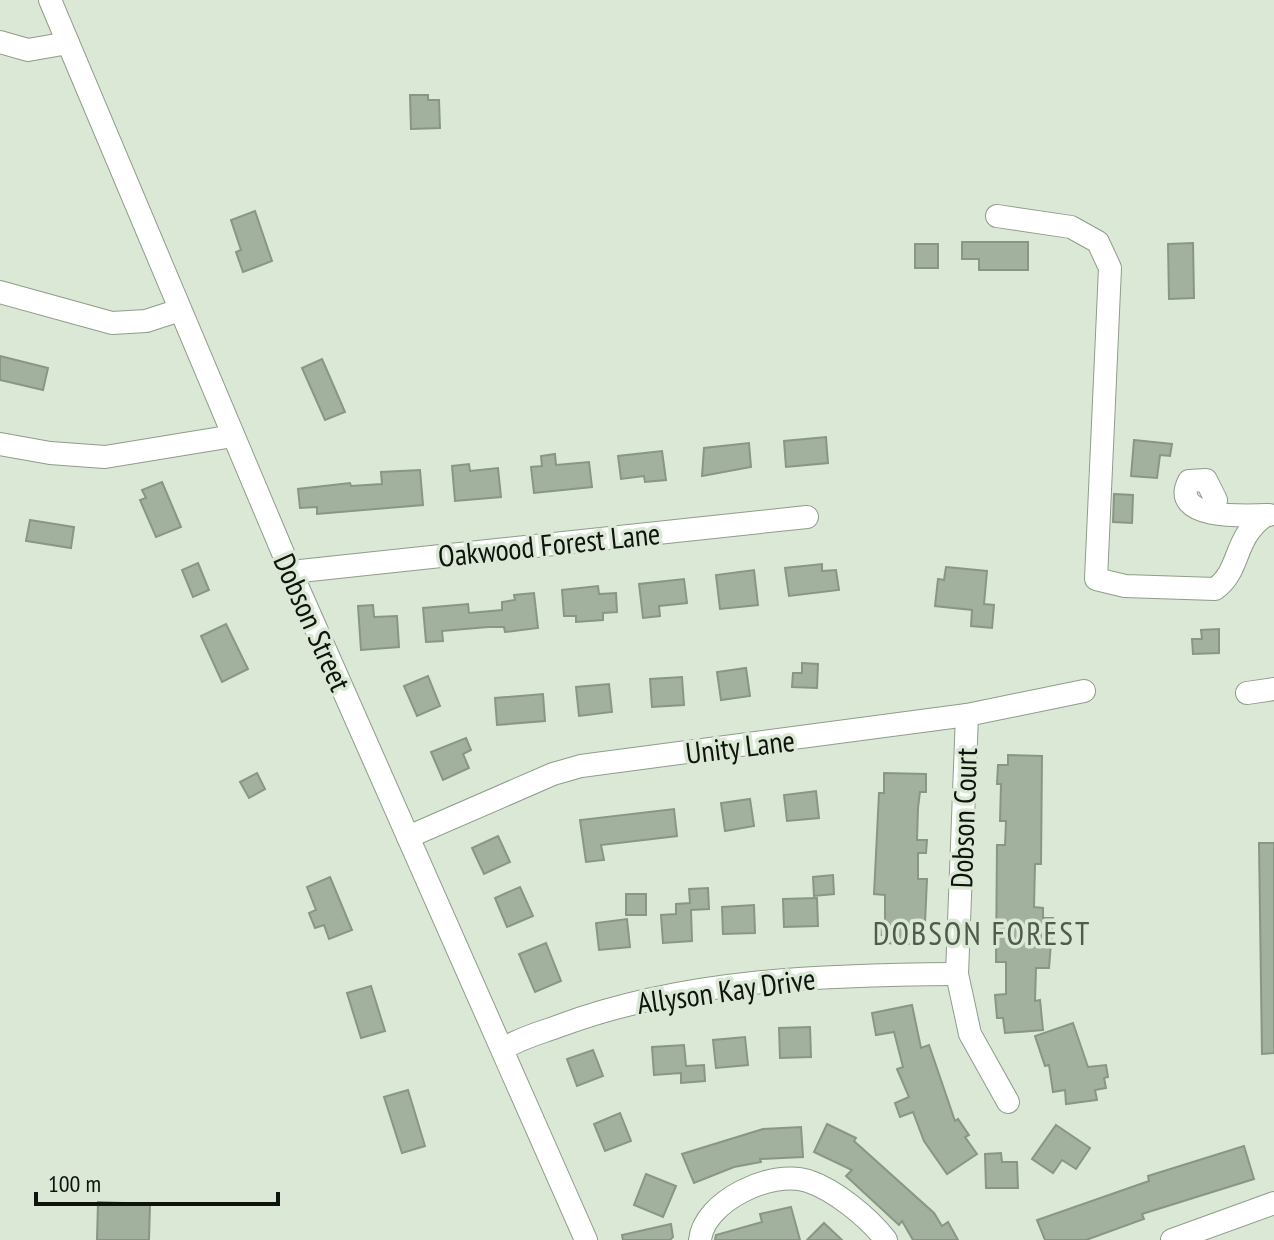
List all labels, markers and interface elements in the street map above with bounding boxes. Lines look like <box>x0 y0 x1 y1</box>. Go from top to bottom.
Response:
street label: Oakwood Forest Lane <box>436 513 662 575</box>
street label: Dobson Street <box>265 547 361 698</box>
street label: Unity Lane <box>683 720 797 772</box>
street label: Dobson Court <box>941 746 985 889</box>
district label: DOBSON FOREST <box>873 912 1091 954</box>
street label: Allyson Kay Drive <box>634 958 818 1022</box>
scale bar <box>36 1156 278 1206</box>
text: 100 m <box>48 1168 101 1199</box>

